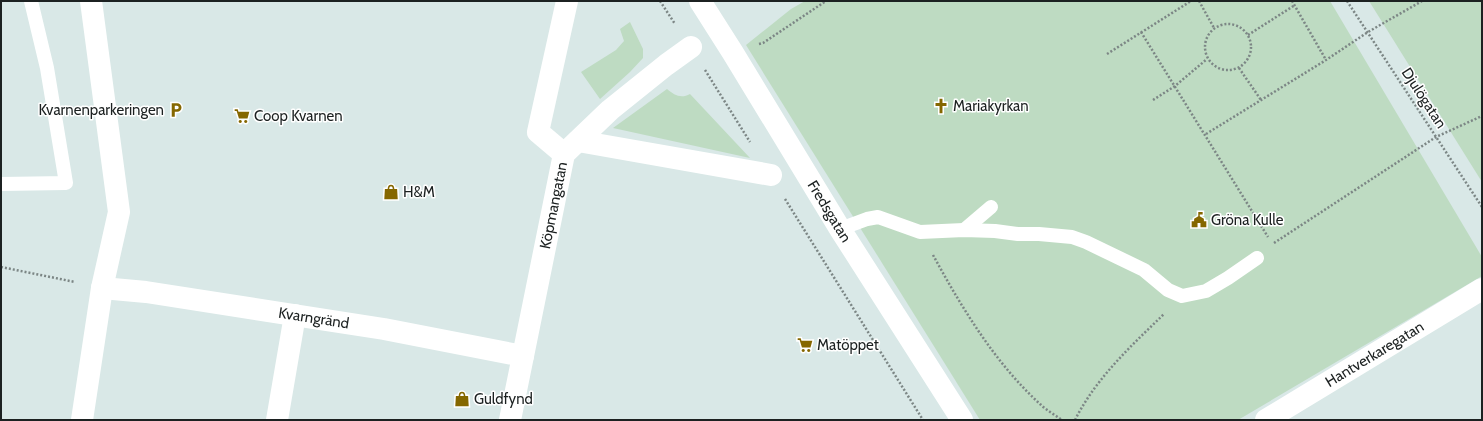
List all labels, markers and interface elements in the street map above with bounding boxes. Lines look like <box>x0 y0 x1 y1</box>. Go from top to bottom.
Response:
street label: Djulögatan <box>1398 64 1450 132</box>
church icon: Mariakyrkan <box>932 97 950 115</box>
place label: Mariakyrkan <box>953 97 1029 115</box>
place label: Kvarnenparkeringen <box>38 101 164 119</box>
parking icon: Kvarnenparkeringen <box>167 101 185 119</box>
supermarket icon: Coop Kvarnen <box>233 107 251 125</box>
place label: Coop Kvarnen <box>254 107 343 125</box>
street label: Köpmangatan <box>536 160 571 251</box>
street label: Fredsgatan <box>804 177 855 246</box>
shop icon: H&M <box>382 183 400 201</box>
place label: H&M <box>403 183 435 201</box>
public building icon: Gröna Kulle <box>1190 211 1208 229</box>
place label: Gröna Kulle <box>1211 211 1284 229</box>
street label: Kvarngränd <box>277 304 350 332</box>
street label: Hantverkaregatan <box>1322 317 1427 391</box>
supermarket icon: Matöppet <box>796 336 814 354</box>
place label: Matöppet <box>817 336 879 354</box>
shop icon: Guldfynd <box>453 390 471 408</box>
place label: Guldfynd <box>474 390 533 408</box>

